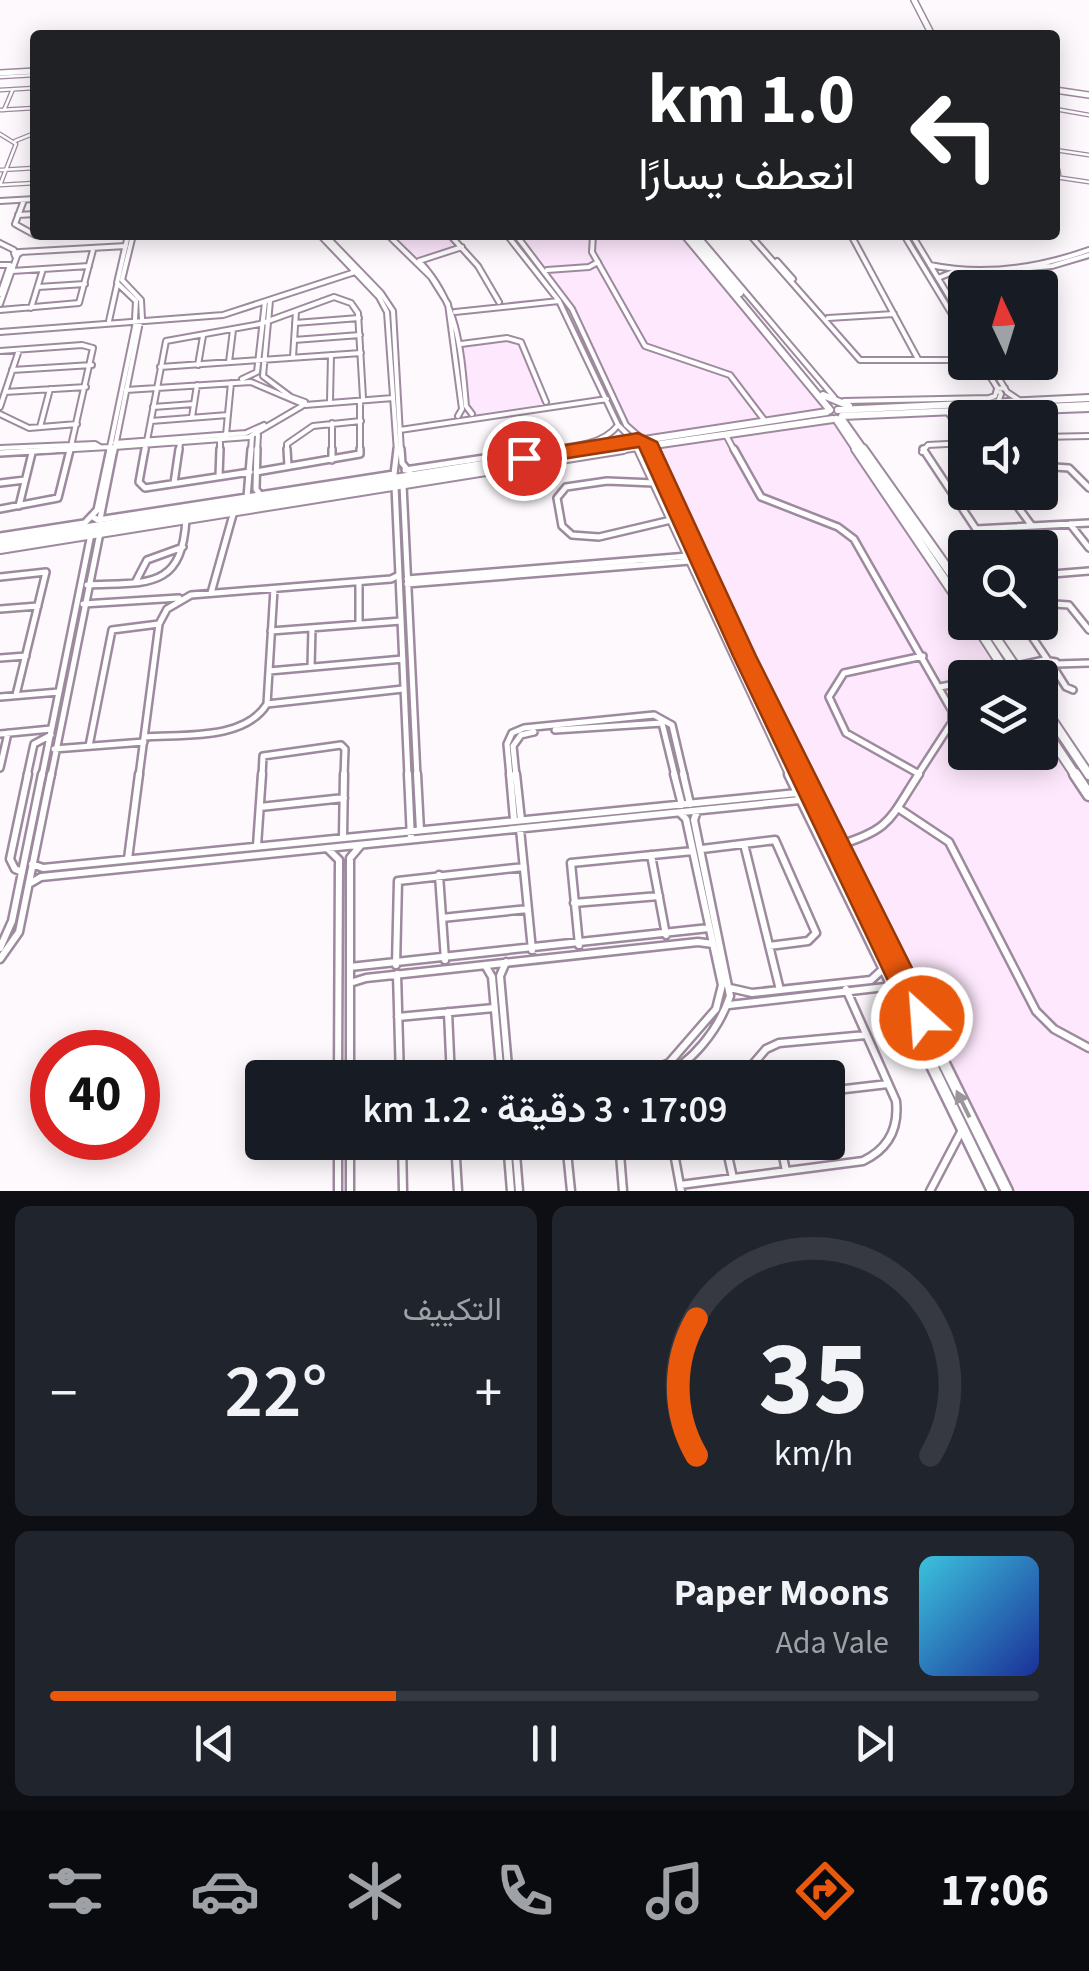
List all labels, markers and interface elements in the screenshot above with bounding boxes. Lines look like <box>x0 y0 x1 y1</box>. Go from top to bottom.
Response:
text: 1.0 km <box>648 50 855 150</box>
icon: left <box>890 70 1020 200</box>
text: انعطف يسارًا <box>638 143 855 207</box>
north arrow <box>948 270 1058 380</box>
map controls <box>948 270 1058 770</box>
button: sound <box>948 400 1058 510</box>
pin <box>482 416 567 501</box>
icon: arrive <box>497 431 552 486</box>
button: search <box>948 530 1058 640</box>
button: layers <box>948 660 1058 770</box>
position arrow <box>870 966 974 1070</box>
speed limit sign: 40 <box>30 1030 160 1160</box>
text: 17:09 · 3 دقيقة · 1.2 km <box>363 1083 728 1137</box>
one-way arrow <box>955 1089 972 1118</box>
text: التكييف <box>403 1287 502 1333</box>
text: 35 <box>758 1307 868 1455</box>
text: 22° <box>224 1339 328 1446</box>
text: − <box>50 1355 77 1433</box>
text: + <box>475 1355 502 1433</box>
text: km/h <box>773 1428 853 1479</box>
text: Paper Moons <box>674 1566 889 1620</box>
text: Ada Vale <box>775 1620 889 1666</box>
icon: previous <box>187 1716 242 1771</box>
icon: pause <box>517 1716 572 1771</box>
icon: next <box>847 1716 902 1771</box>
icon: filters <box>40 1856 110 1926</box>
icon: car <box>190 1856 260 1926</box>
icon: climate <box>340 1856 410 1926</box>
icon: phone <box>490 1856 560 1926</box>
icon: music <box>640 1856 710 1926</box>
icon: directions <box>790 1856 860 1926</box>
text: 17:06 <box>940 1859 1049 1923</box>

